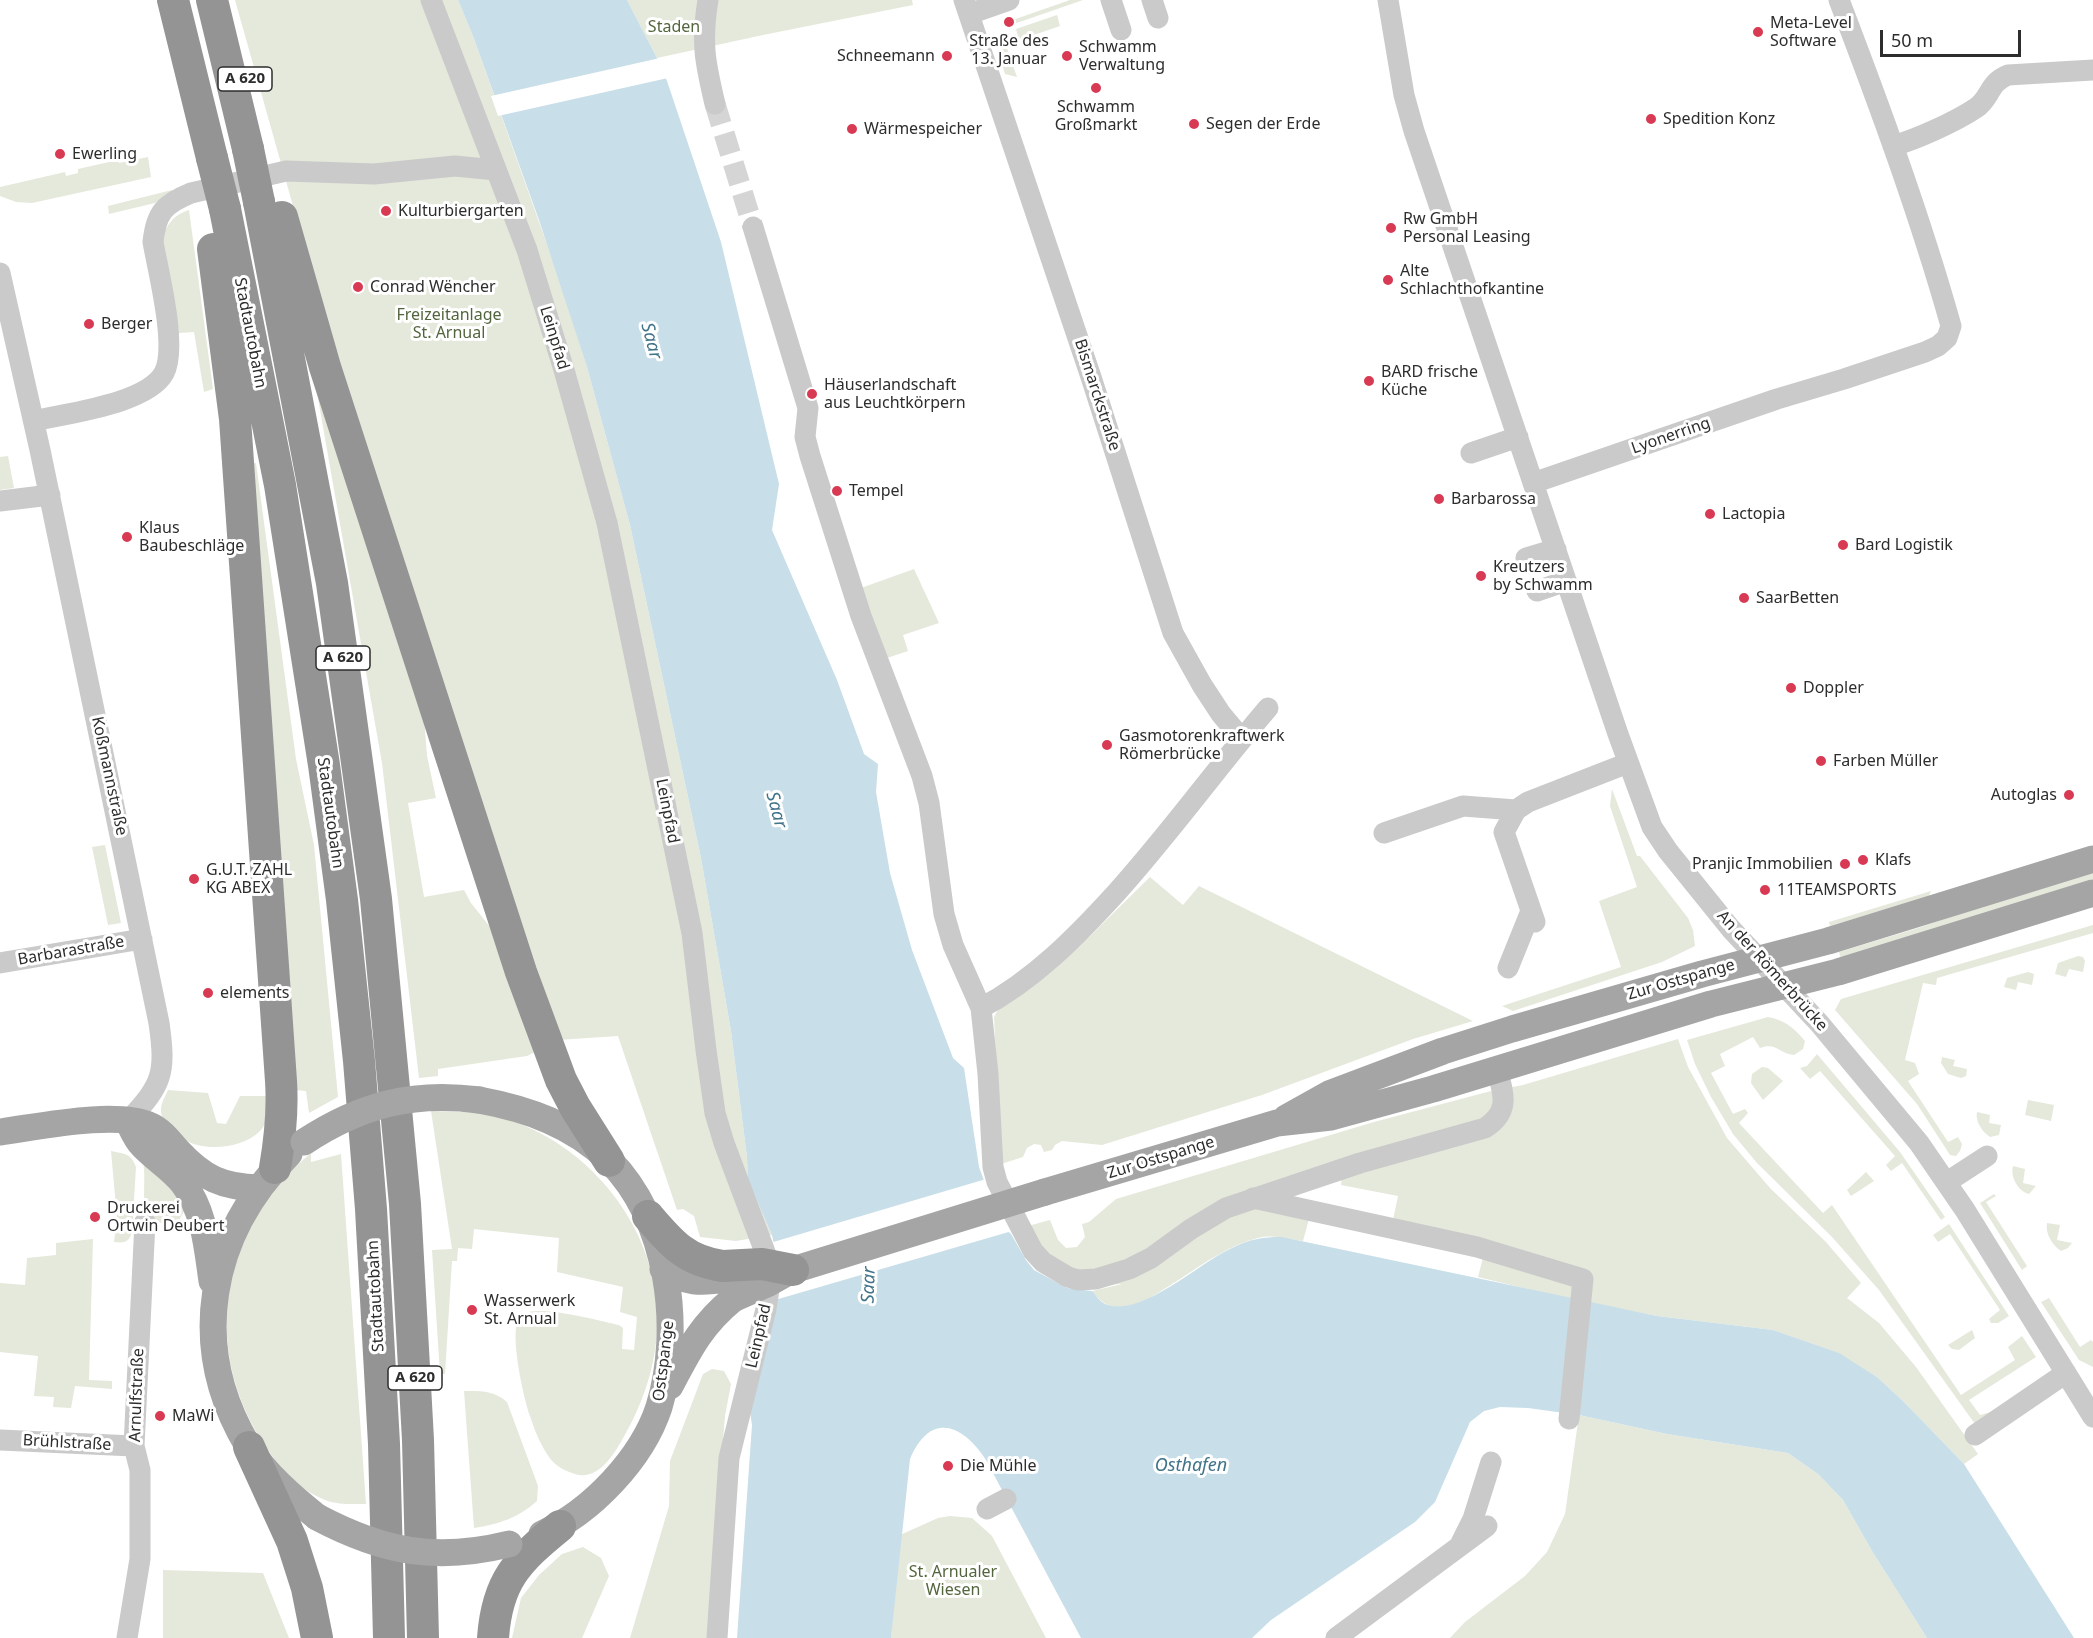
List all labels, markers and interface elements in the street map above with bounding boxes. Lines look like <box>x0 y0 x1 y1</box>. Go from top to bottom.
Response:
place label: Meta-Level Software <box>1770 13 1852 51</box>
marker: Straße des 13. Januar <box>1002 15 1016 29</box>
park label: Staden <box>648 17 700 37</box>
scale bar <box>1883 18 2024 56</box>
marker: Meta-Level Software <box>1751 25 1765 39</box>
text: 50 m <box>1891 28 1933 52</box>
place label: Straße des 13. Januar <box>969 31 1049 69</box>
place label: Schwamm Verwaltung <box>1079 37 1165 75</box>
place label: Schneemann <box>837 46 935 66</box>
marker: Schneemann <box>940 49 954 63</box>
marker: Schwamm Verwaltung <box>1060 49 1074 63</box>
road number: A 620 <box>218 67 272 91</box>
marker: Schwamm Großmarkt <box>1089 81 1103 95</box>
place label: Schwamm Großmarkt <box>1055 97 1137 135</box>
place label: Spedition Konz <box>1663 109 1775 129</box>
marker: Spedition Konz <box>1644 112 1658 126</box>
place label: Segen der Erde <box>1206 114 1320 134</box>
marker: Segen der Erde <box>1187 117 1201 131</box>
place label: Wärmespeicher <box>864 119 982 139</box>
marker: Wärmespeicher <box>845 122 859 136</box>
place label: Ewerling <box>72 144 137 164</box>
marker: Ewerling <box>53 147 67 161</box>
place label: Kulturbiergarten <box>398 201 524 221</box>
marker: Kulturbiergarten <box>379 204 393 218</box>
place label: Rw GmbH Personal Leasing <box>1403 209 1531 247</box>
marker: Rw GmbH Personal Leasing <box>1384 221 1398 235</box>
place label: Alte Schlachthofkantine <box>1400 261 1544 299</box>
marker: Alte Schlachthofkantine <box>1381 273 1395 287</box>
street label: Stadtautobahn <box>230 276 270 390</box>
place label: Conrad Wëncher <box>370 277 496 297</box>
marker: Conrad Wëncher <box>351 280 365 294</box>
street label: Leinpfad <box>535 304 573 372</box>
park label: Freizeitanlage St. Arnual <box>396 305 502 343</box>
place label: Berger <box>101 314 152 334</box>
marker: Berger <box>82 317 96 331</box>
water label: Saar <box>636 320 666 362</box>
street label: Bismarckstraße <box>1070 337 1124 453</box>
place label: BARD frische Küche <box>1381 362 1478 400</box>
marker: BARD frische Küche <box>1362 374 1376 388</box>
place label: Häuserlandschaft aus Leuchtkörpern <box>824 375 966 413</box>
marker: Häuserlandschaft aus Leuchtkörpern <box>805 387 819 401</box>
street label: Lyonerring <box>1629 414 1713 458</box>
place label: Tempel <box>849 481 904 501</box>
marker: Tempel <box>830 484 844 498</box>
place label: Barbarossa <box>1451 489 1536 509</box>
marker: Barbarossa <box>1432 492 1446 506</box>
place label: Lactopia <box>1722 504 1785 524</box>
marker: Lactopia <box>1703 507 1717 521</box>
place label: Klaus Baubeschläge <box>139 518 244 556</box>
marker: Klaus Baubeschläge <box>120 530 134 544</box>
place label: Bard Logistik <box>1855 535 1953 555</box>
marker: Bard Logistik <box>1836 538 1850 552</box>
place label: Kreutzers by Schwamm <box>1493 557 1593 595</box>
marker: Kreutzers by Schwamm <box>1474 569 1488 583</box>
place label: SaarBetten <box>1756 588 1839 608</box>
marker: SaarBetten <box>1737 591 1751 605</box>
road number: A 620 <box>316 646 370 670</box>
place label: Doppler <box>1803 678 1864 698</box>
marker: Doppler <box>1784 681 1798 695</box>
street label: Koßmannstraße <box>87 715 131 837</box>
place label: Gasmotorenkraftwerk Römerbrücke <box>1119 726 1284 764</box>
marker: Gasmotorenkraftwerk Römerbrücke <box>1100 738 1114 752</box>
place label: Farben Müller <box>1833 751 1938 771</box>
marker: Farben Müller <box>1814 754 1828 768</box>
street label: Stadtautobahn <box>313 756 347 870</box>
street label: Leinpfad <box>651 777 683 845</box>
place label: Autoglas <box>1991 785 2057 805</box>
marker: Autoglas <box>2062 788 2076 802</box>
water label: Saar <box>761 789 791 831</box>
place label: Klafs <box>1875 850 1911 870</box>
marker: Klafs <box>1856 853 1870 867</box>
place label: Pranjic Immobilien <box>1692 854 1833 874</box>
marker: Pranjic Immobilien <box>1838 857 1852 871</box>
place label: G.U.T. ZAHL KG ABEX <box>206 860 292 898</box>
marker: G.U.T. ZAHL KG ABEX <box>187 872 201 886</box>
place label: 11TEAMSPORTS <box>1777 880 1896 900</box>
marker: 11TEAMSPORTS <box>1758 883 1772 897</box>
street label: An der Römerbrücke <box>1713 907 1831 1035</box>
street label: Barbarastraße <box>16 932 126 970</box>
street label: Zur Ostspange <box>1625 955 1737 1005</box>
place label: elements <box>220 983 289 1003</box>
marker: elements <box>201 986 215 1000</box>
street label: Zur Ostspange <box>1105 1133 1217 1183</box>
place label: Druckerei Ortwin Deubert <box>107 1198 224 1236</box>
marker: Druckerei Ortwin Deubert <box>88 1210 102 1224</box>
street label: Stadtautobahn <box>363 1240 389 1352</box>
water label: Saar <box>858 1266 880 1304</box>
place label: Wasserwerk St. Arnual <box>484 1291 575 1329</box>
street label: Leinpfad <box>742 1302 776 1370</box>
marker: Wasserwerk St. Arnual <box>465 1303 479 1317</box>
street label: Ostspange <box>650 1320 678 1402</box>
street label: Arnulfstraße <box>126 1348 148 1442</box>
road number: A 620 <box>388 1366 442 1390</box>
place label: MaWi <box>172 1406 214 1426</box>
marker: MaWi <box>153 1409 167 1423</box>
street label: Brühlstraße <box>22 1431 112 1455</box>
water label: Osthafen <box>1155 1455 1227 1477</box>
place label: Die Mühle <box>960 1456 1036 1476</box>
marker: Die Mühle <box>941 1459 955 1473</box>
park label: St. Arnualer Wiesen <box>909 1562 997 1600</box>

